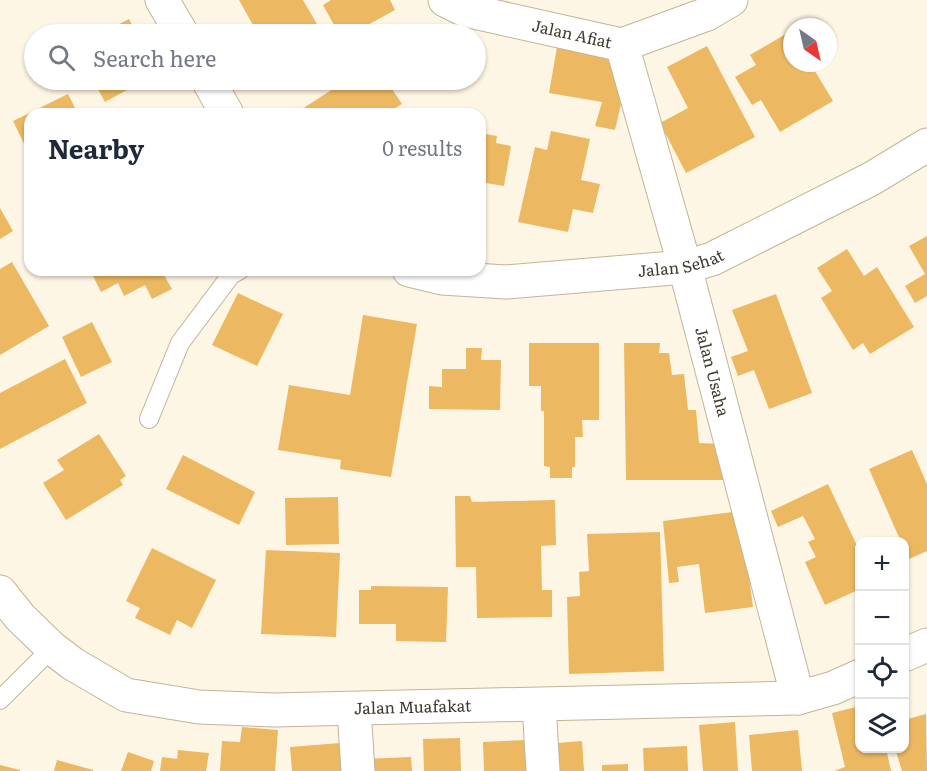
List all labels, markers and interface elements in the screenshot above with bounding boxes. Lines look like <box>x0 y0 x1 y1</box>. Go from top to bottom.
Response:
street label: Jalan Afiat <box>530 12 615 54</box>
north arrow <box>783 18 837 72</box>
search box <box>24 24 486 90</box>
icon: search <box>45 41 78 74</box>
text: Search here <box>93 41 216 74</box>
text: Nearby <box>48 128 144 167</box>
text: 0 results <box>382 132 462 162</box>
street label: Jalan Sehat <box>637 242 728 282</box>
street label: Jalan Usaha <box>690 324 737 419</box>
map controls <box>855 537 909 753</box>
button: + <box>855 537 909 591</box>
button: − <box>855 591 909 645</box>
button: locate <box>855 645 909 699</box>
street label: Jalan Muafakat <box>353 692 472 719</box>
button: layers <box>855 699 909 753</box>

